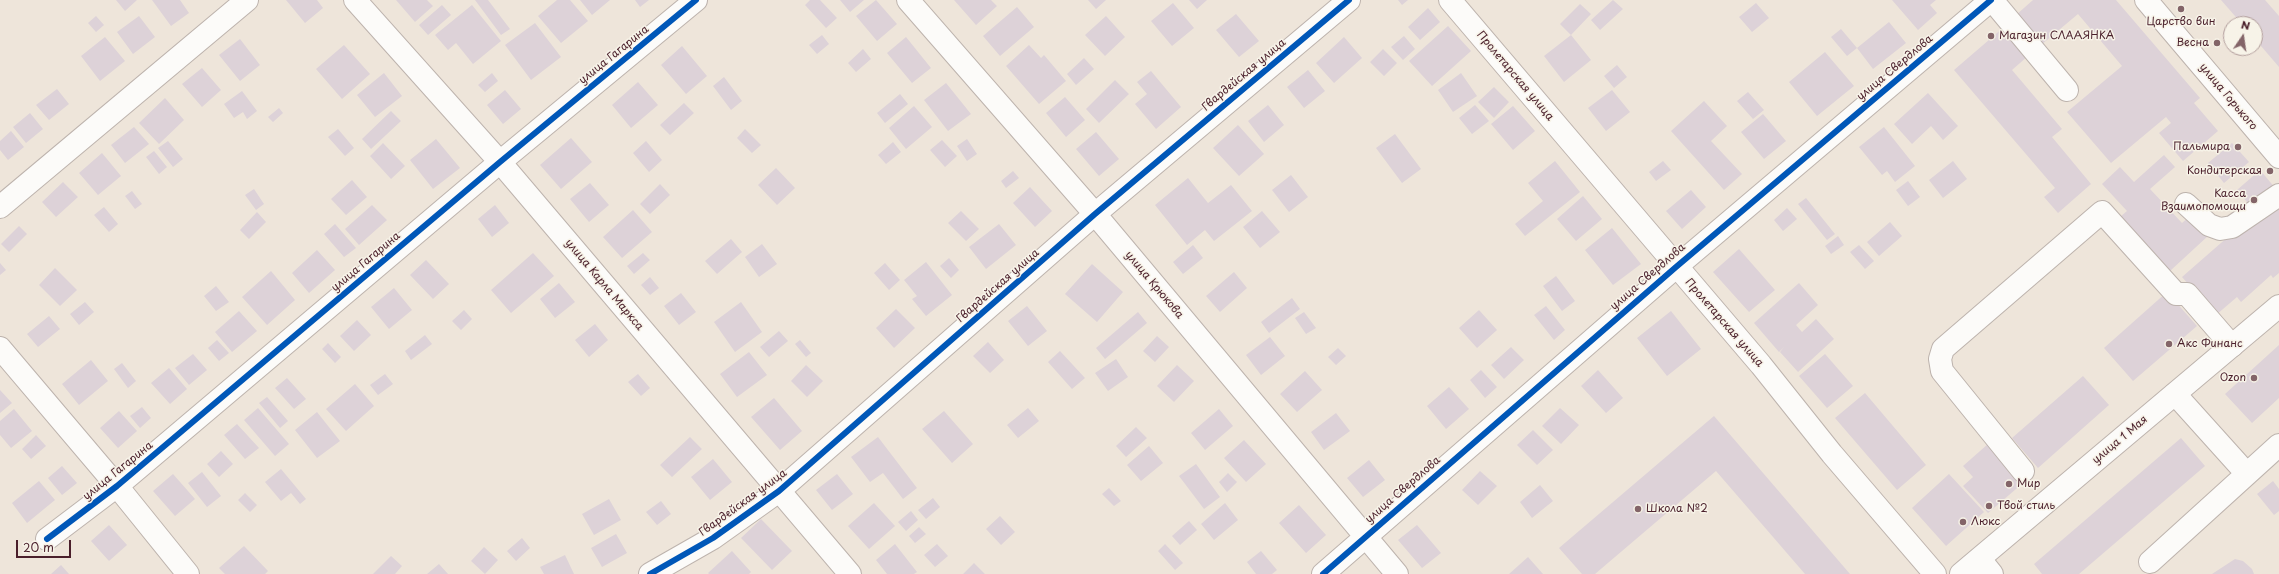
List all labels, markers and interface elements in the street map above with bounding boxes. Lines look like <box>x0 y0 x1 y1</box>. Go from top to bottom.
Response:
marker: Царство вин <box>2176 4 2186 14</box>
place label: Царство вин <box>2147 15 2215 29</box>
north arrow <box>2223 16 2263 56</box>
text: N <box>2239 16 2252 34</box>
street label: улица Гагарина <box>576 23 652 87</box>
street label: Пролетарская улица <box>1474 29 1556 123</box>
place label: Магазин СЛААЯНКА <box>1999 29 2114 43</box>
marker: Магазин СЛААЯНКА <box>1986 31 1996 41</box>
street label: улица Свердлова <box>1854 32 1936 104</box>
street label: Гвардейская улица <box>1199 36 1289 114</box>
place label: Весна <box>2176 36 2209 50</box>
marker: Весна <box>2212 38 2222 48</box>
street label: улица Горького <box>2196 61 2260 133</box>
place label: Пальмира <box>2173 140 2230 154</box>
marker: Пальмира <box>2233 142 2243 152</box>
place label: Кондитерская <box>2187 164 2262 178</box>
marker: Кондитерская <box>2265 166 2275 176</box>
place label: Касса Взаимопомощи <box>2161 187 2246 213</box>
marker: Касса Взаимопомощи <box>2249 195 2259 205</box>
street label: улица Гагарина <box>329 229 403 295</box>
street label: улица Карла Маркса <box>562 237 646 333</box>
street label: улица Свердлова <box>1608 241 1688 313</box>
street label: Гвардейская улица <box>954 247 1042 325</box>
street label: улица Крюкова <box>1122 249 1186 321</box>
street label: Пролетарская улица <box>1682 276 1766 370</box>
place label: Акс Финанс <box>2177 337 2243 351</box>
marker: Акс Финанс <box>2164 339 2174 349</box>
place label: Ozon <box>2220 371 2246 385</box>
marker: Ozon <box>2249 373 2259 383</box>
street label: улица 1 Мая <box>2090 413 2150 467</box>
street label: улица Гагарина <box>80 439 156 503</box>
street label: улица Свердлова <box>1363 454 1443 526</box>
street label: Гвардейская улица <box>697 467 789 539</box>
place label: Мир <box>2017 477 2040 491</box>
marker: Мир <box>2004 479 2014 489</box>
place label: Твой стиль <box>1997 499 2055 513</box>
marker: Твой стиль <box>1984 501 1994 511</box>
place label: Школа №2 <box>1646 502 1708 516</box>
marker: Школа №2 <box>1633 504 1643 514</box>
place label: Люкс <box>1971 515 2000 529</box>
marker: Люкс <box>1958 517 1968 527</box>
scale bar <box>18 532 73 558</box>
text: 20 m <box>23 538 54 556</box>

